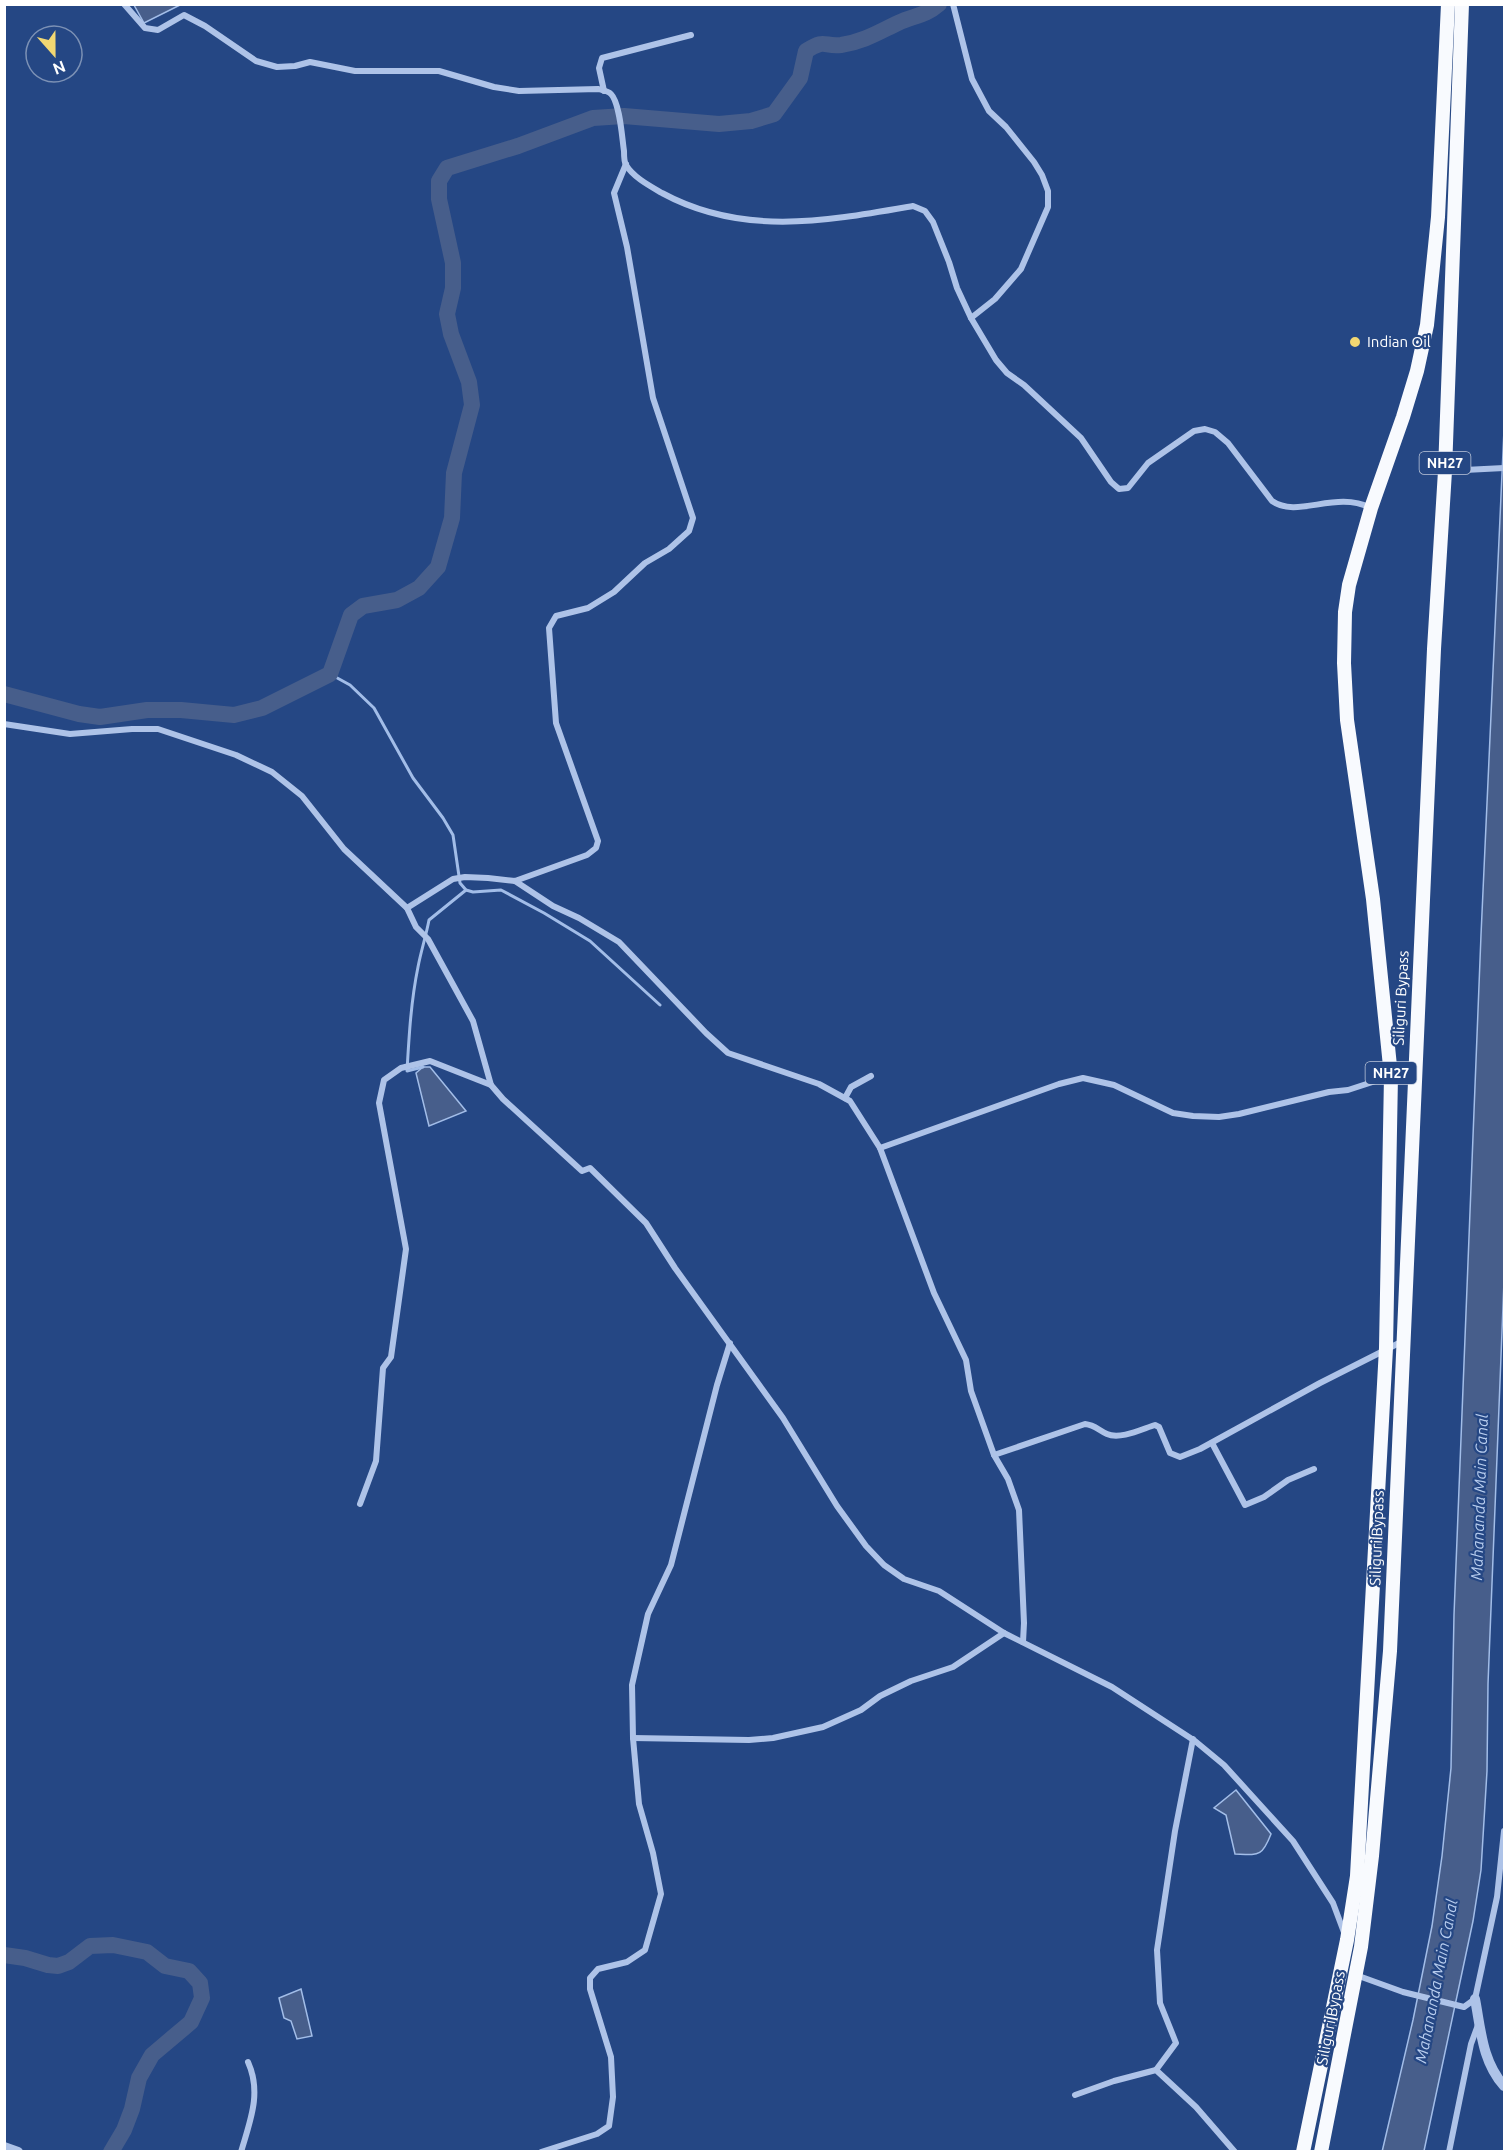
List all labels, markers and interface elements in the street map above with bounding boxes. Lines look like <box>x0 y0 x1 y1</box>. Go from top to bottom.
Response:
north arrow <box>24 24 84 84</box>
text: N <box>51 57 68 79</box>
place label: Indian Oil <box>1367 333 1431 350</box>
marker: Indian Oil <box>1348 335 1362 349</box>
road number: NH27 <box>1420 452 1470 474</box>
street label: Siliguri Bypass <box>1390 950 1411 1046</box>
road number: NH27 <box>1366 1062 1416 1084</box>
water label: Mahananda Main Canal <box>1467 1413 1491 1581</box>
street label: Siliguri Bypass <box>1366 1490 1387 1586</box>
water label: Mahananda Main Canal <box>1411 1897 1461 2064</box>
street label: Siliguri Bypass <box>1313 1970 1348 2066</box>

